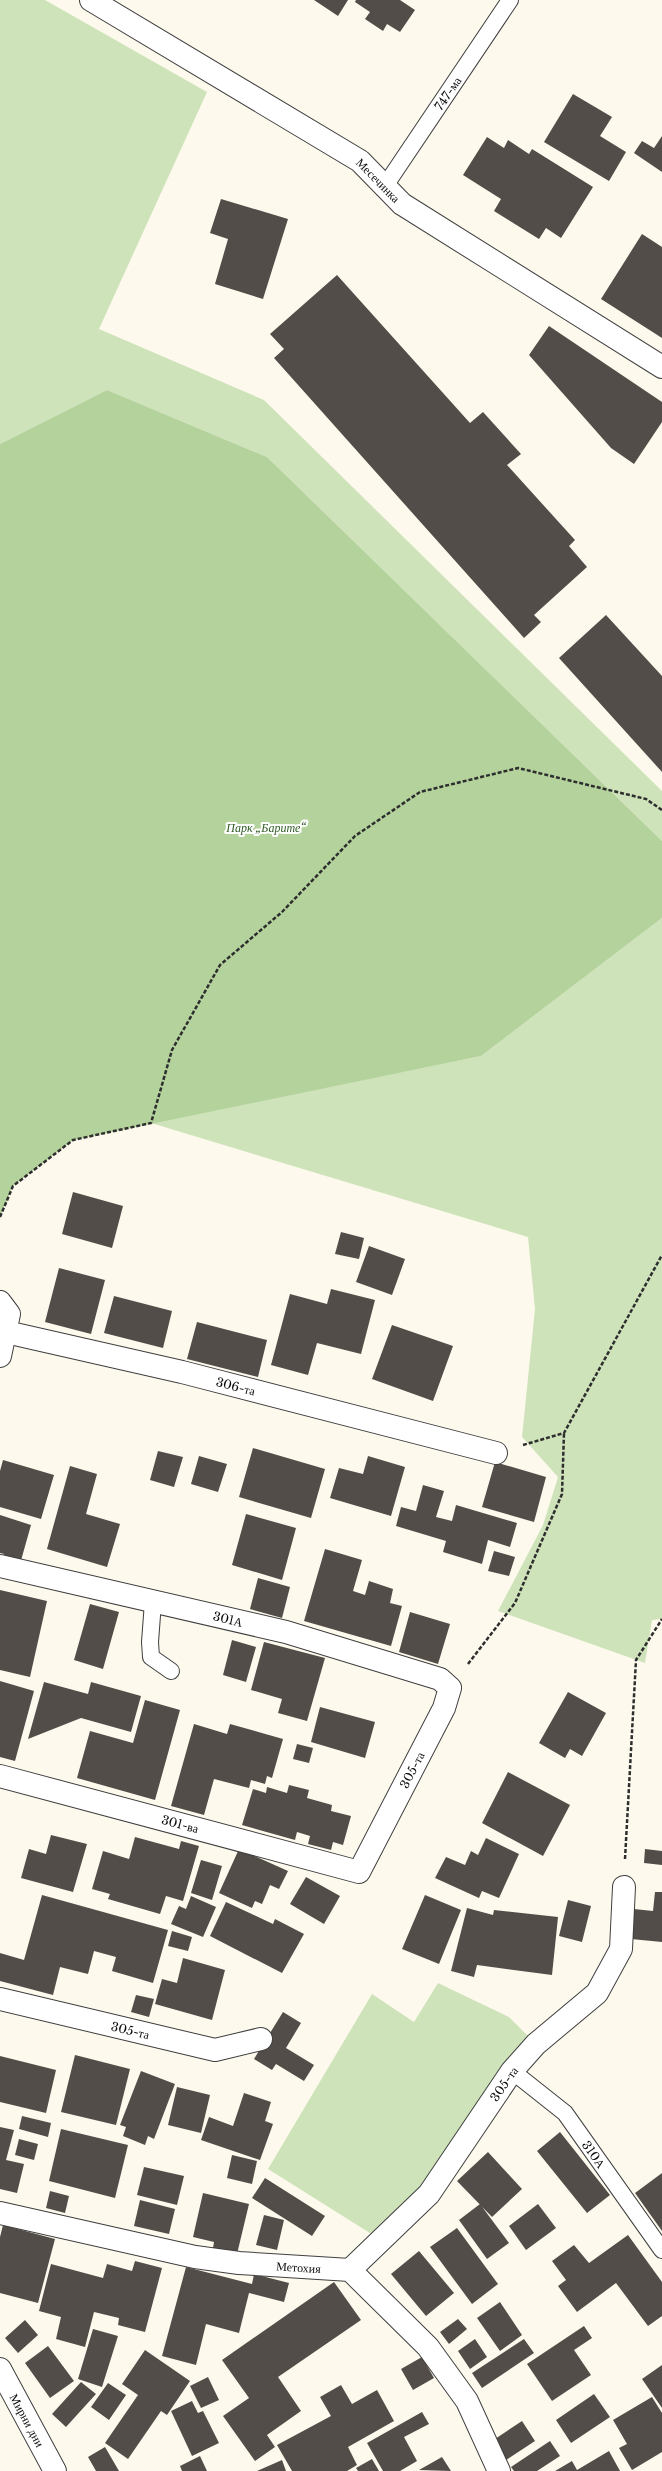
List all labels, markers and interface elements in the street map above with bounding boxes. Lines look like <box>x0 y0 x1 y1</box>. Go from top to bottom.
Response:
street label: 747-ма <box>431 73 464 113</box>
street label: Месечинка <box>353 154 404 206</box>
park label: Парк „Барите“ <box>225 820 307 835</box>
street label: 306-та <box>215 1374 258 1398</box>
street label: 301А <box>212 1608 245 1629</box>
street label: 305-та <box>396 1749 428 1791</box>
street label: 301-ва <box>160 1812 201 1836</box>
street label: 305-та <box>110 2018 152 2042</box>
street label: 305-та <box>486 2062 521 2104</box>
street label: 310А <box>579 2138 609 2171</box>
street label: Метохия <box>276 2258 322 2276</box>
street label: Мирни дни <box>7 2391 48 2450</box>

